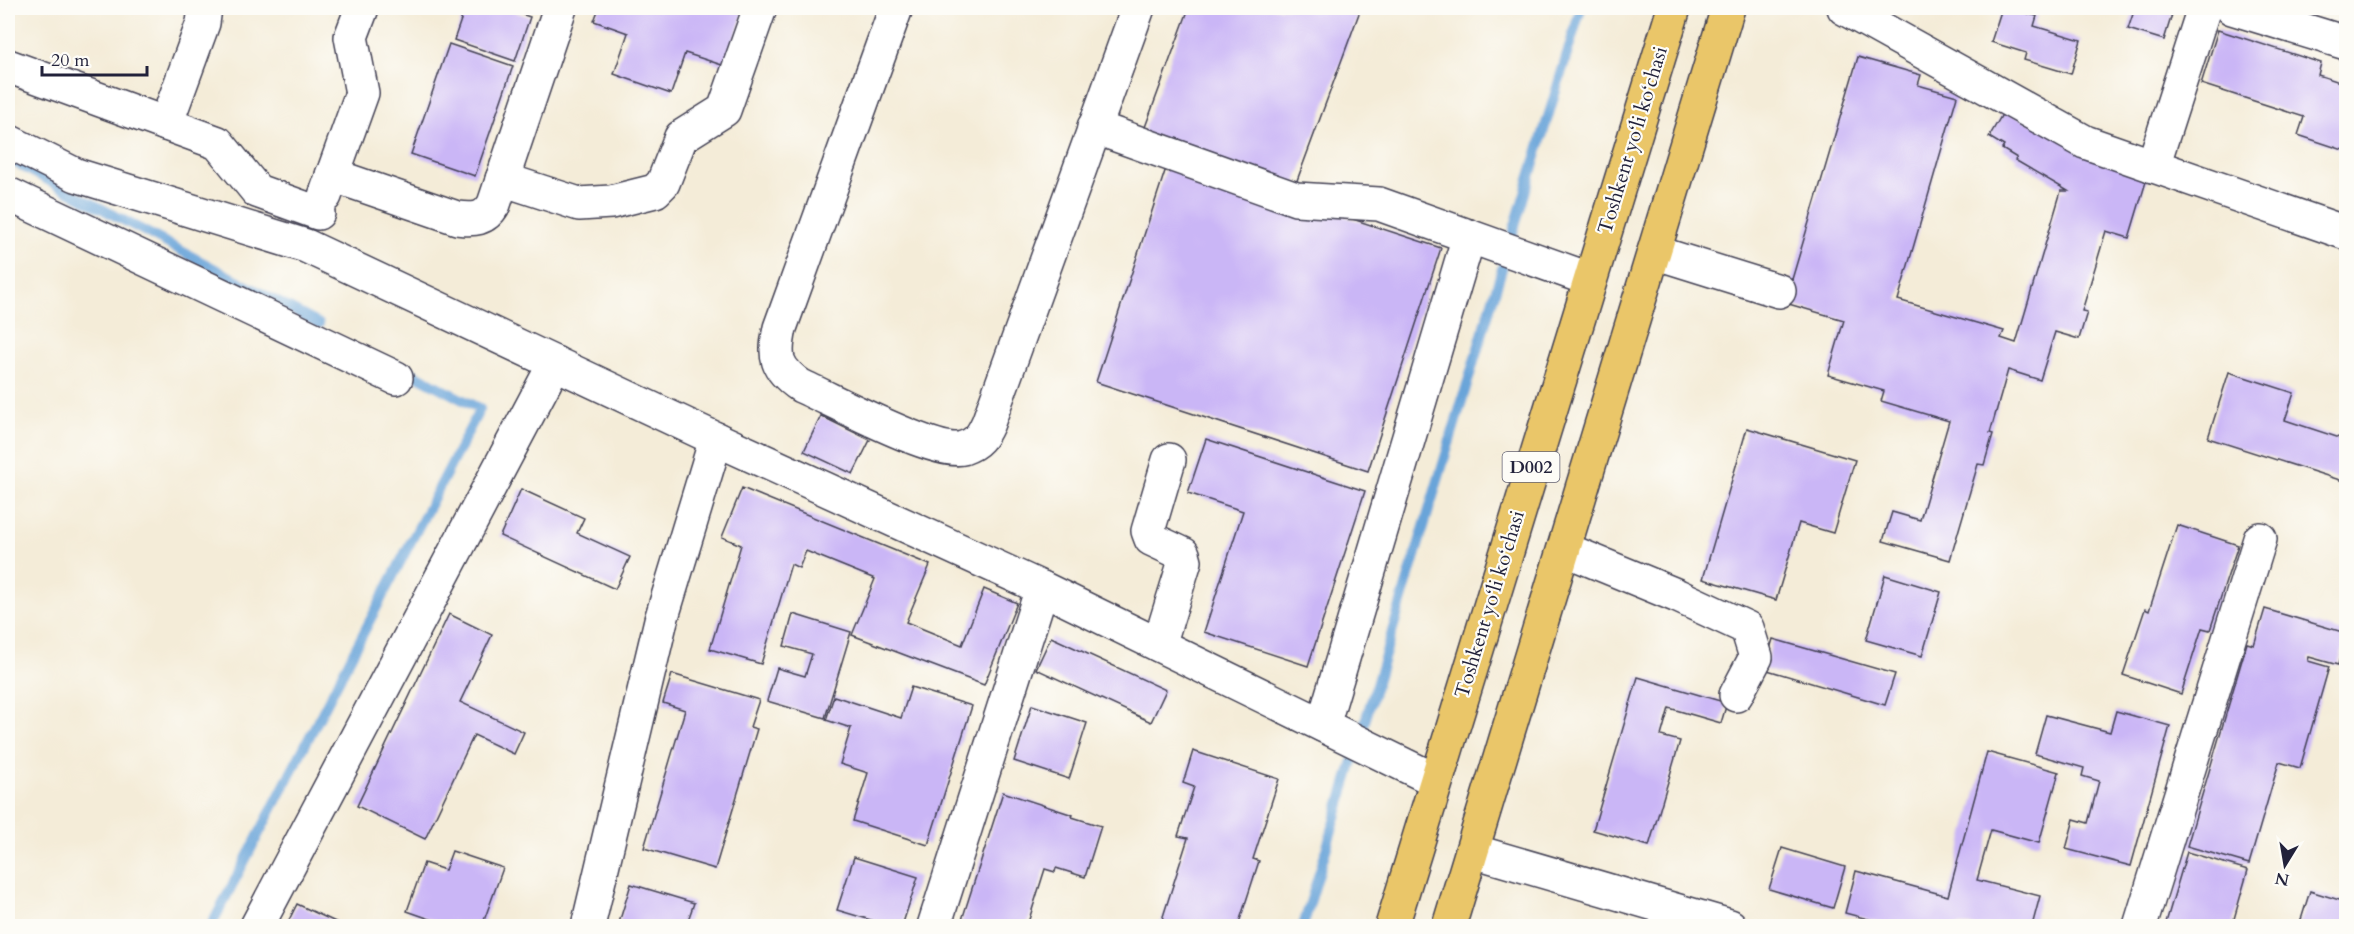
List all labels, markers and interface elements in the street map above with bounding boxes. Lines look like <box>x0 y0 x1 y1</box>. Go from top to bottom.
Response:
scale bar <box>42 39 147 77</box>
street label: Toshkent yo‘li ko‘chasi <box>1591 43 1674 237</box>
text: 20 m <box>51 48 90 73</box>
road number: D002 <box>1502 452 1559 482</box>
street label: Toshkent yo‘li ko‘chasi <box>1448 507 1531 701</box>
north arrow <box>2255 835 2315 895</box>
text: N <box>2273 867 2291 891</box>

